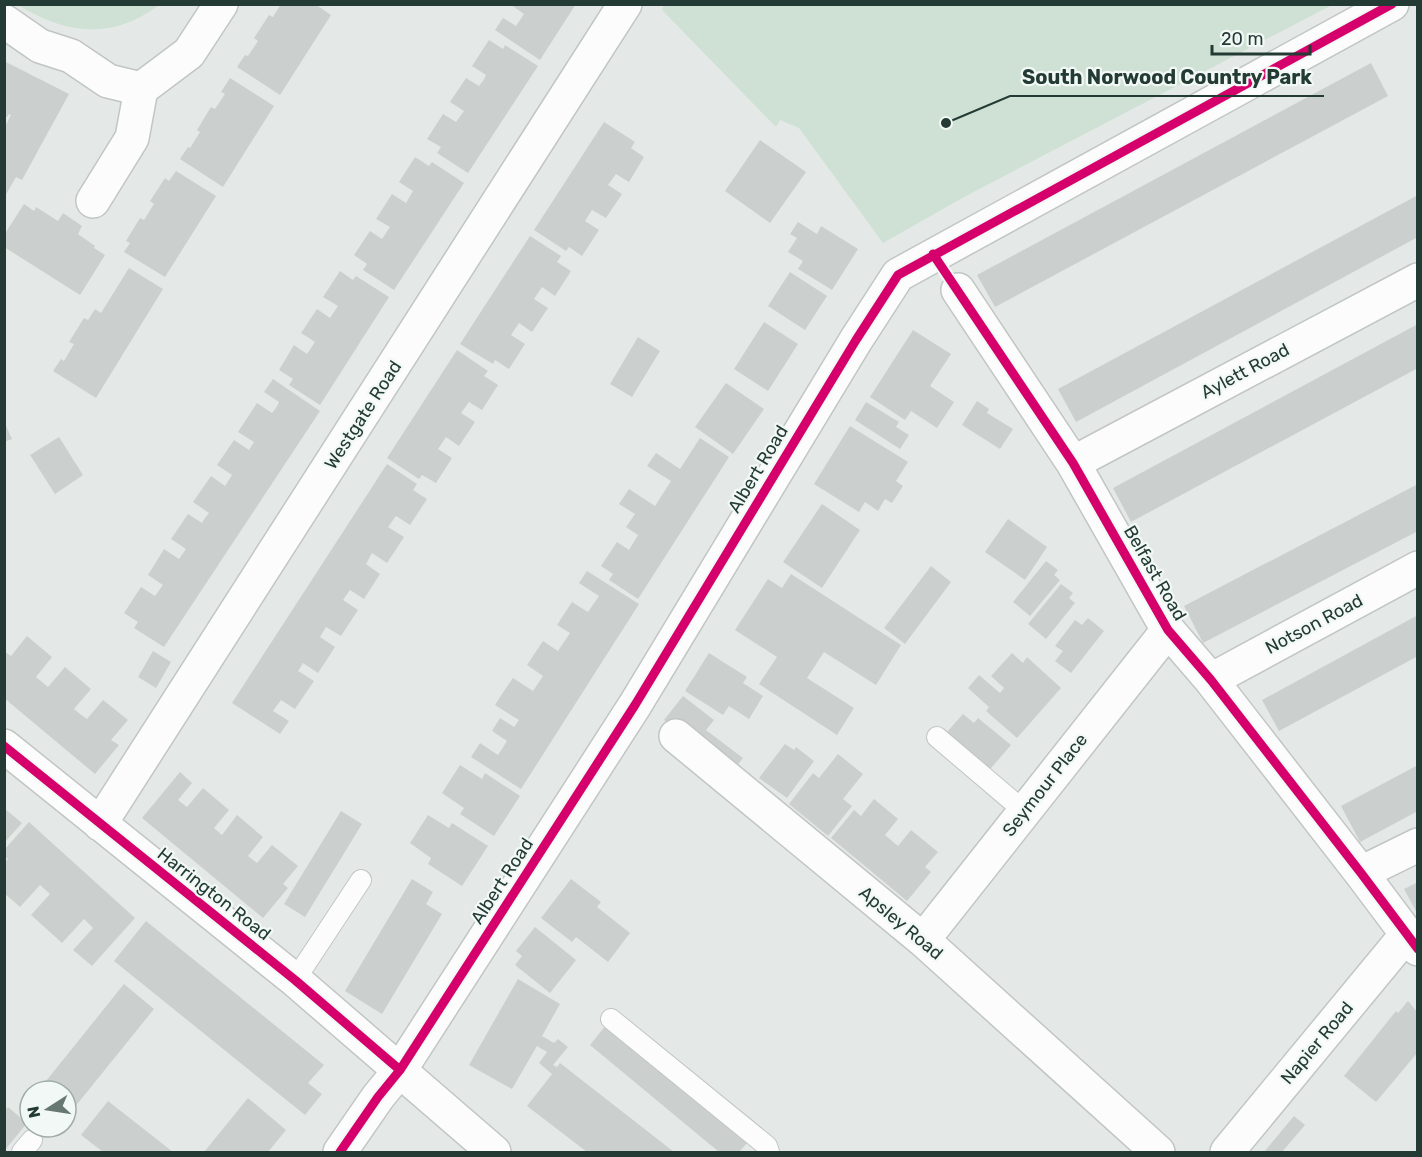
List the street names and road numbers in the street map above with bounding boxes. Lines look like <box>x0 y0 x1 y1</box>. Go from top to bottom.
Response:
street label: Aylett Road <box>1197 339 1293 403</box>
street label: Westgate Road <box>320 357 406 473</box>
street label: Albert Road <box>723 421 793 517</box>
street label: Belfast Road <box>1119 521 1191 625</box>
street label: Notson Road <box>1261 589 1367 659</box>
street label: Seymour Place <box>998 729 1092 841</box>
street label: Albert Road <box>466 834 538 928</box>
street label: Harrington Road <box>153 843 275 945</box>
street label: Apsley Road <box>855 882 947 964</box>
street label: Napier Road <box>1276 997 1358 1089</box>

